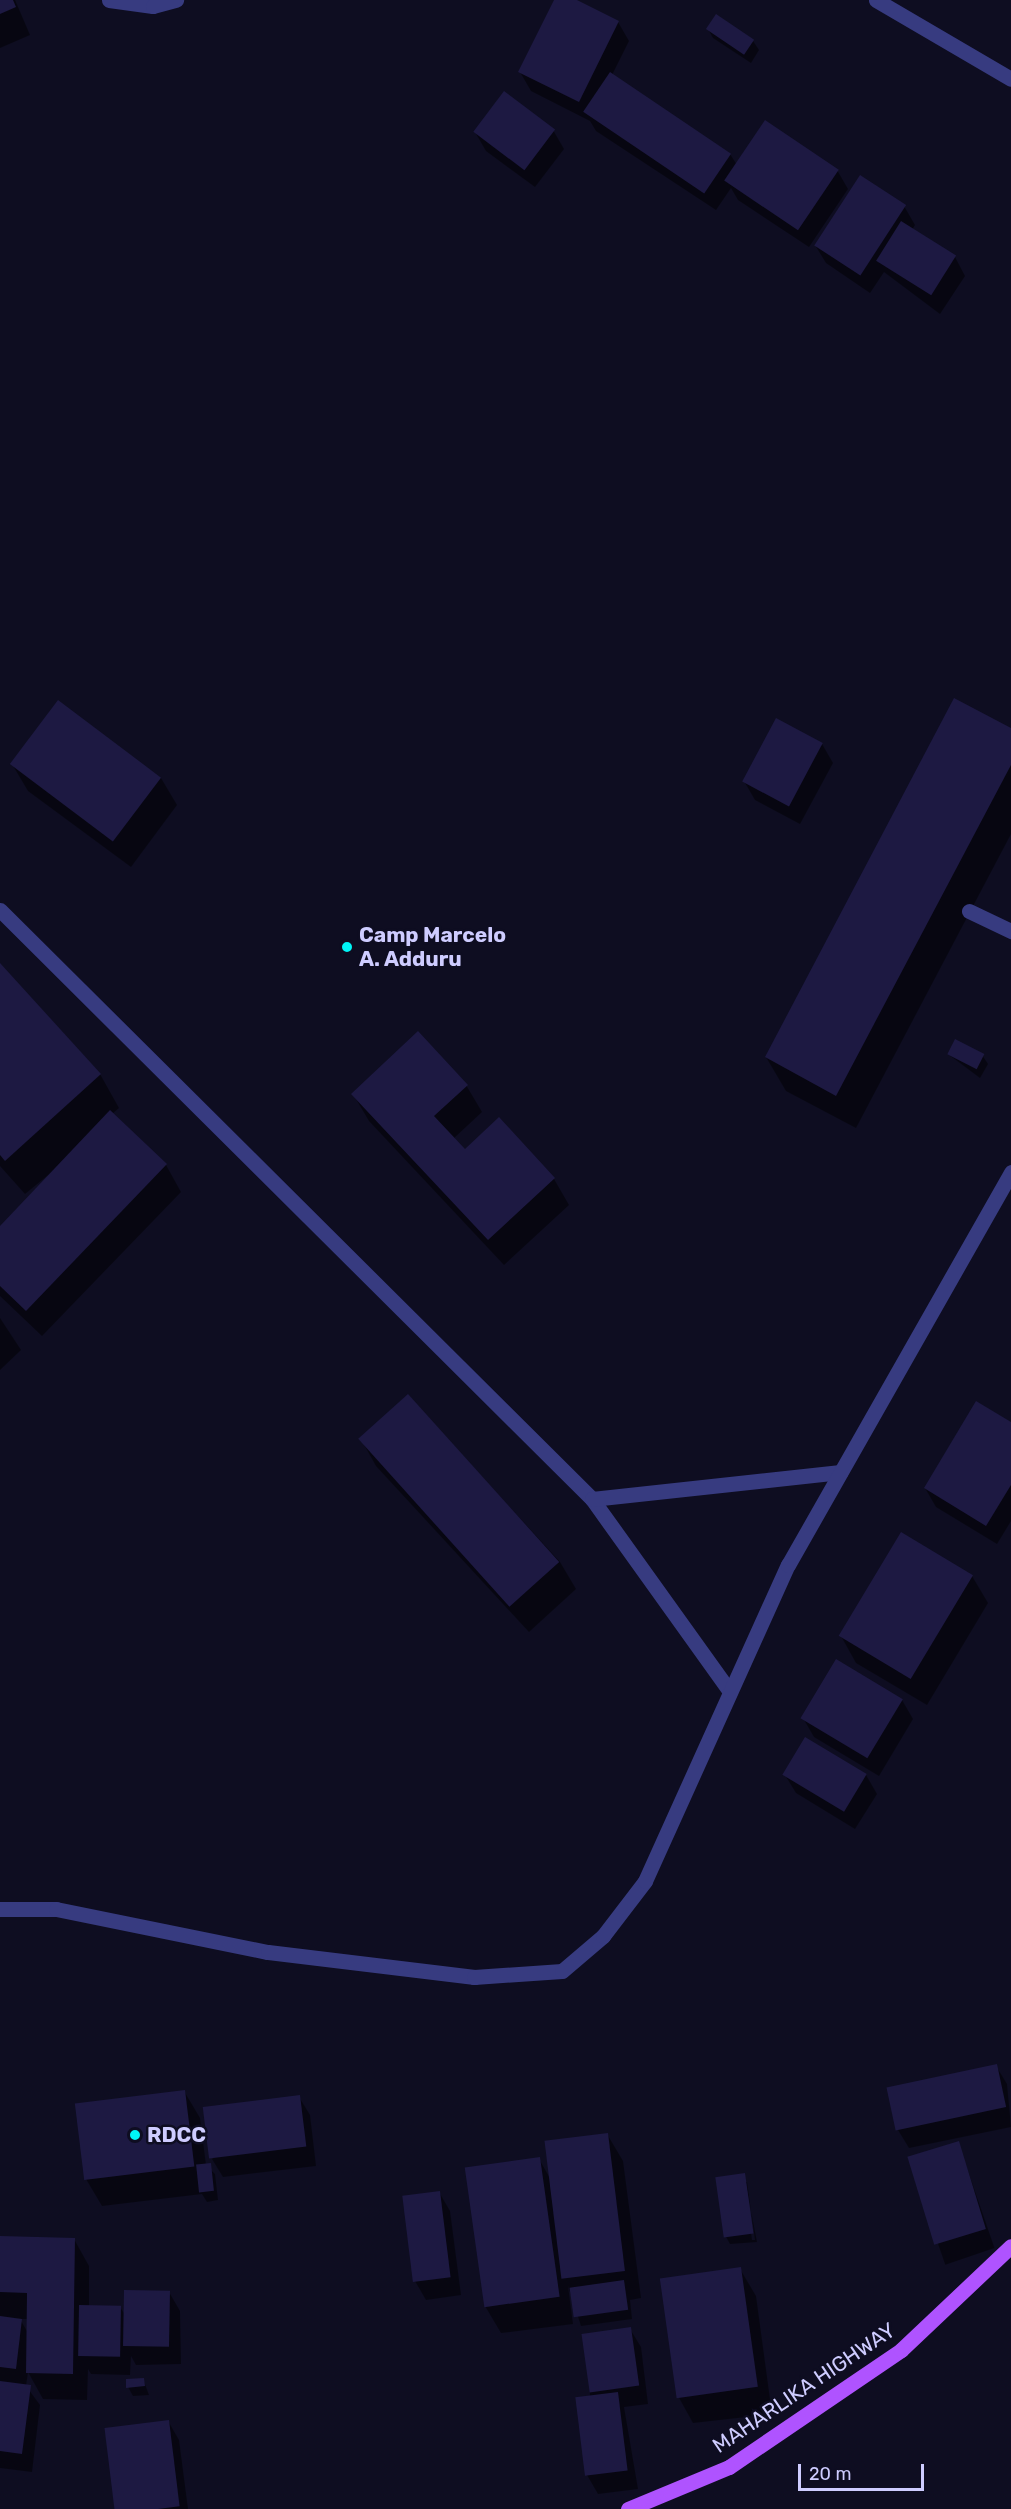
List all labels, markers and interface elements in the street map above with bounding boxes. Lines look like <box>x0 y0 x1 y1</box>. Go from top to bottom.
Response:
place label: Camp Marcelo A. Adduru <box>359 922 506 972</box>
marker: Camp Marcelo A. Adduru <box>340 940 354 954</box>
place label: RDCC <box>147 2122 206 2148</box>
marker: RDCC <box>128 2128 142 2142</box>
street label: MAHARLIKA HIGHWAY <box>708 2317 900 2459</box>
scale bar <box>801 2452 927 2490</box>
text: 20 m <box>809 2463 851 2485</box>

